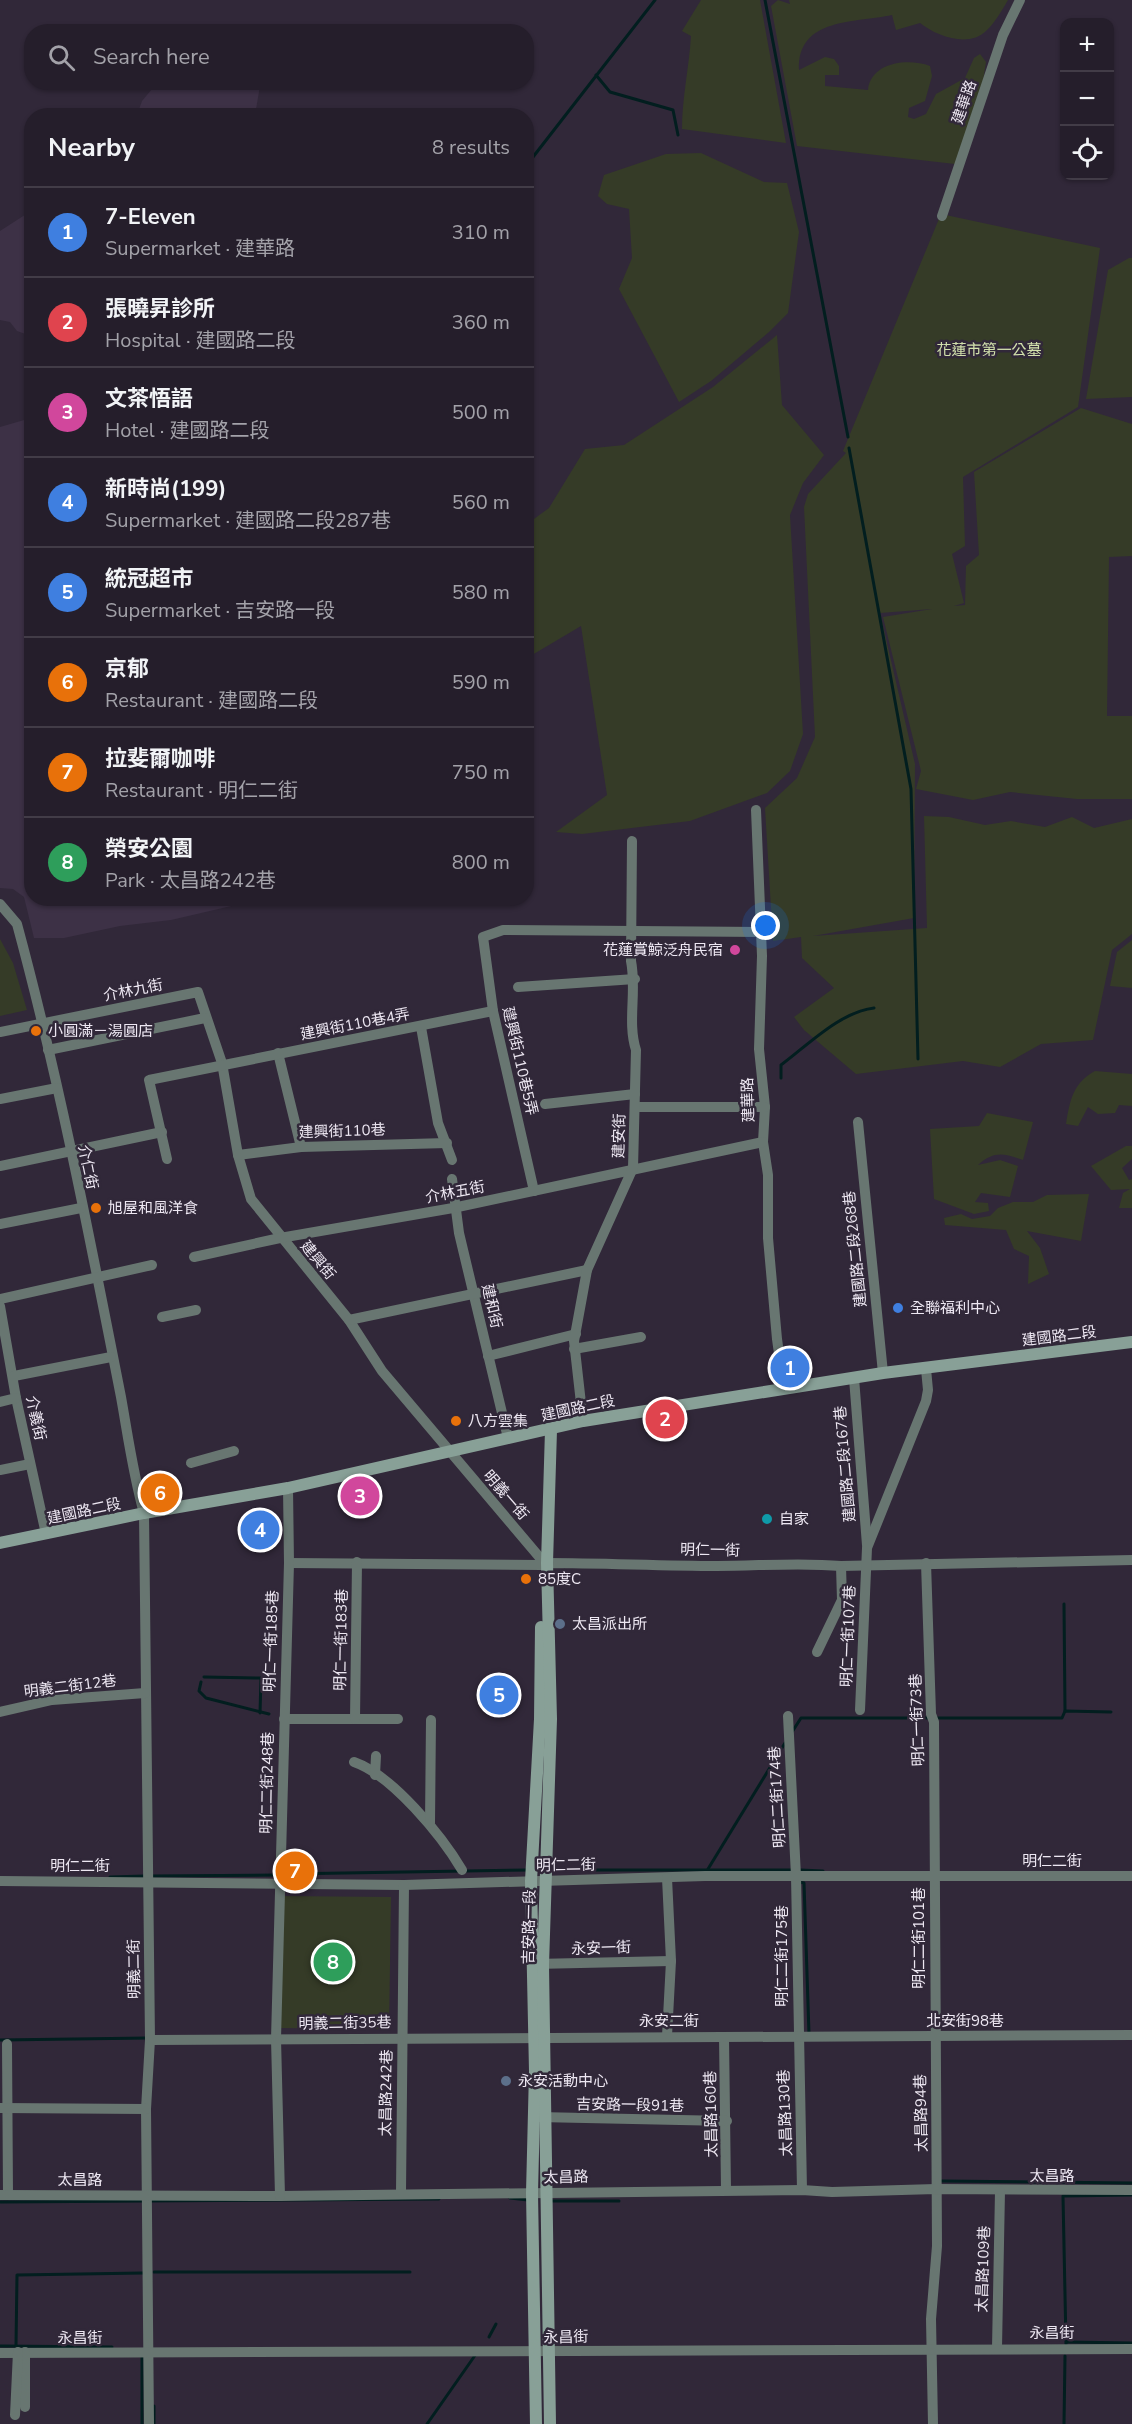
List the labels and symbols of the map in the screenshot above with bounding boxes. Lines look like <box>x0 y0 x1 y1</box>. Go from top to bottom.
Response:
street label: 建華路 <box>947 77 981 127</box>
park label: 花蓮市第一公墓 <box>936 340 1042 360</box>
your location <box>751 911 780 940</box>
place label: 花蓮賞鯨泛舟民宿 <box>603 940 723 960</box>
marker: 花蓮賞鯨泛舟民宿 <box>728 943 742 957</box>
street label: 介林九街 <box>102 974 164 1006</box>
street label: 建興街110巷4弄 <box>299 1004 411 1044</box>
street label: 建興街110巷5弄 <box>498 1005 542 1117</box>
place label: 小圓滿－湯圓店 <box>48 1021 153 1041</box>
marker: 小圓滿－湯圓店 <box>29 1024 43 1038</box>
street label: 建華路 <box>737 1077 759 1123</box>
street label: 建安街 <box>609 1113 629 1159</box>
street label: 建興街110巷 <box>298 1119 386 1143</box>
street label: 介仁街 <box>74 1143 102 1191</box>
street label: 介林五街 <box>424 1176 486 1208</box>
street label: 建國路二段268巷 <box>839 1190 871 1308</box>
place label: 旭屋和風洋食 <box>108 1198 198 1218</box>
marker: 旭屋和風洋食 <box>89 1201 103 1215</box>
street label: 建興街 <box>296 1236 340 1284</box>
street label: 建和街 <box>477 1282 507 1330</box>
place label: 全聯福利中心 <box>910 1298 1000 1318</box>
marker: 全聯福利中心 <box>891 1301 905 1315</box>
street label: 建國路二段 <box>1021 1322 1097 1350</box>
pin: 1 <box>770 1346 810 1390</box>
street label: 建國路二段 <box>539 1390 617 1426</box>
street label: 介義街 <box>22 1394 50 1442</box>
pin: 2 <box>646 1396 684 1442</box>
street label: 建國路二段167巷 <box>830 1405 860 1523</box>
place label: 八方雲集 <box>468 1411 528 1431</box>
marker: 八方雲集 <box>449 1414 463 1428</box>
street label: 明義一街 <box>479 1466 533 1524</box>
pin: 6 <box>140 1470 180 1516</box>
pin: 3 <box>340 1474 380 1518</box>
street label: 建國路二段 <box>45 1493 123 1529</box>
pin: 4 <box>240 1508 280 1552</box>
place label: 自家 <box>779 1509 809 1529</box>
marker: 自家 <box>760 1512 774 1526</box>
street label: 明仁一街 <box>680 1539 740 1561</box>
place label: 85度C <box>538 1569 581 1589</box>
marker: 85度C <box>519 1572 533 1586</box>
street label: 明仁一街107巷 <box>836 1585 860 1687</box>
street label: 明仁一街183巷 <box>330 1589 352 1691</box>
street label: 明仁一街185巷 <box>259 1590 283 1692</box>
place label: 太昌派出所 <box>572 1614 647 1634</box>
marker: 太昌派出所 <box>553 1617 567 1631</box>
street label: 明義二街12巷 <box>23 1670 117 1702</box>
pin: 5 <box>480 1672 518 1718</box>
street label: 明仁一街73巷 <box>905 1673 929 1767</box>
street label: 明仁二街248巷 <box>256 1732 278 1834</box>
street label: 明仁二街174巷 <box>764 1746 790 1848</box>
pin: 7 <box>276 1848 314 1894</box>
street label: 明仁二街 <box>1022 1851 1082 1871</box>
street label: 明仁二街 <box>536 1854 596 1876</box>
street label: 明仁二街 <box>50 1856 110 1876</box>
street label: 明仁二街101巷 <box>909 1887 929 1989</box>
street label: 吉安路一段 <box>518 1889 540 1965</box>
street label: 明仁二街175巷 <box>772 1905 792 2007</box>
street label: 永安一街 <box>571 1937 631 1959</box>
street label: 明義二街 <box>123 1939 145 1999</box>
pin: 8 <box>314 1940 352 1984</box>
street label: 永安二街 <box>639 2011 699 2031</box>
street label: 北安街98巷 <box>926 2011 1004 2031</box>
street label: 明義二街35巷 <box>298 2012 392 2034</box>
street label: 太昌路242巷 <box>375 2049 397 2137</box>
street label: 太昌路130巷 <box>773 2069 797 2157</box>
street label: 太昌路160巷 <box>700 2070 722 2158</box>
place label: 永安活動中心 <box>518 2071 608 2091</box>
marker: 永安活動中心 <box>499 2074 513 2088</box>
street label: 太昌路94巷 <box>910 2074 932 2152</box>
street label: 吉安路一段91巷 <box>576 2094 684 2116</box>
street label: 太昌路 <box>1029 2166 1075 2186</box>
street label: 太昌路 <box>543 2167 589 2187</box>
street label: 太昌路 <box>57 2170 103 2190</box>
street label: 太昌路109巷 <box>971 2225 995 2313</box>
street label: 永昌街 <box>1029 2323 1075 2343</box>
street label: 永昌街 <box>543 2327 589 2347</box>
street label: 永昌街 <box>57 2328 103 2348</box>

